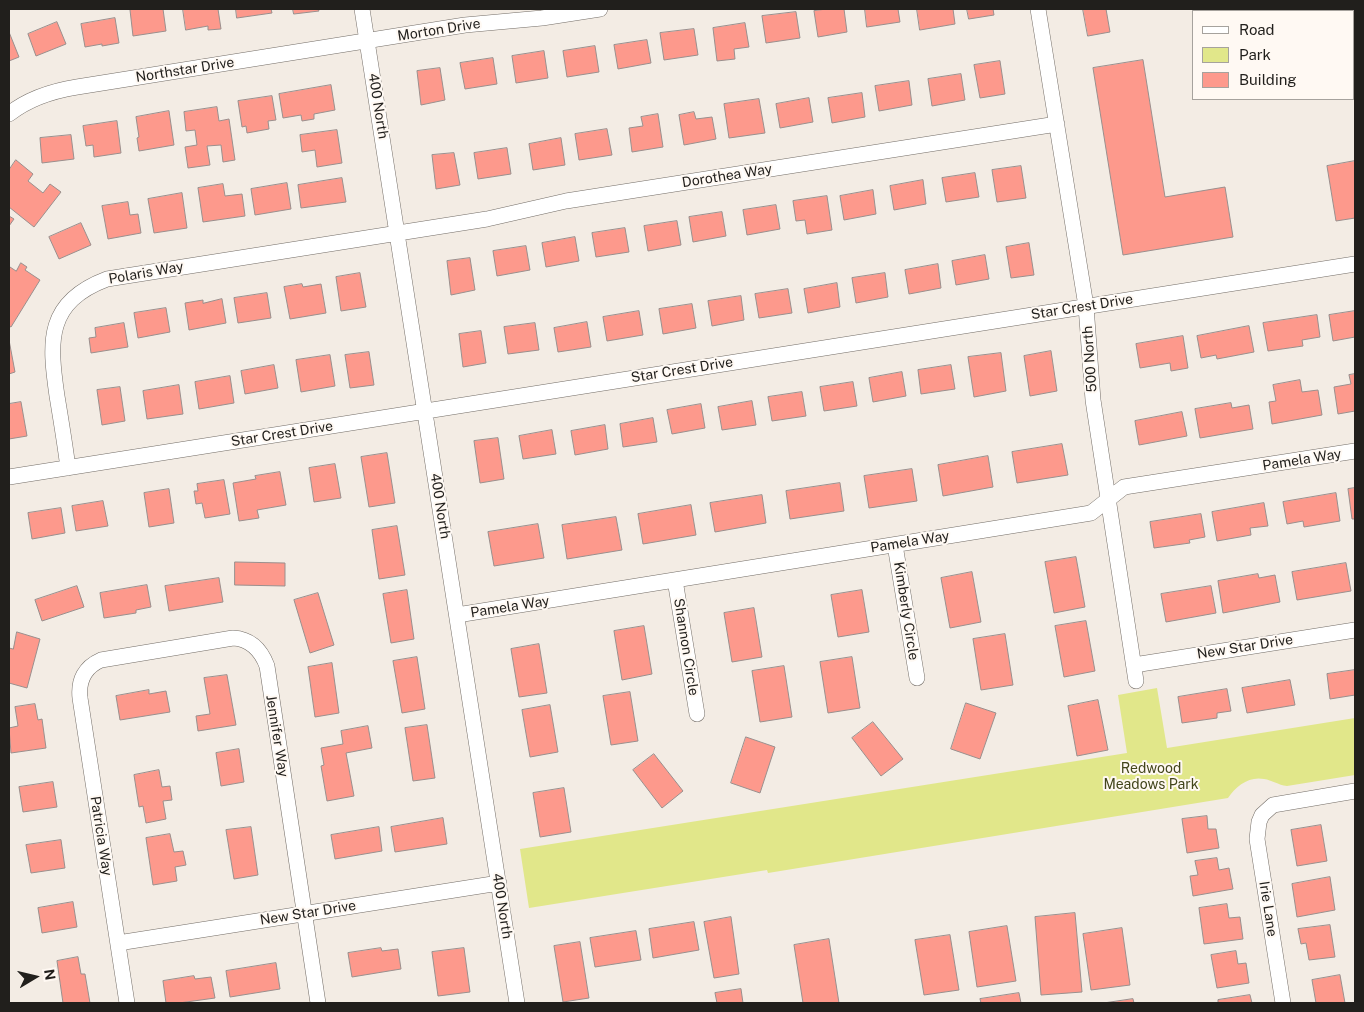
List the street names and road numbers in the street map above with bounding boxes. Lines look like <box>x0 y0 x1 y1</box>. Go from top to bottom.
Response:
street label: Morton Drive <box>396 15 482 45</box>
street label: Northstar Drive <box>135 54 235 86</box>
street label: 400 North <box>365 72 391 140</box>
street label: Dorothea Way <box>681 161 773 191</box>
street label: Polaris Way <box>107 258 185 288</box>
street label: Star Crest Drive <box>1030 291 1134 323</box>
street label: 500 North <box>1079 325 1101 393</box>
street label: Star Crest Drive <box>630 354 734 386</box>
street label: Star Crest Drive <box>230 418 334 450</box>
street label: Pamela Way <box>1261 445 1343 475</box>
street label: 400 North <box>427 472 453 540</box>
street label: Pamela Way <box>869 527 951 557</box>
street label: Kimberly Circle <box>890 560 922 662</box>
street label: Pamela Way <box>469 592 551 622</box>
street label: Shannon Circle <box>670 597 702 697</box>
street label: New Star Drive <box>1196 631 1294 663</box>
street label: Jennifer Way <box>262 694 292 778</box>
street label: Patricia Way <box>86 795 116 877</box>
street label: 400 North <box>489 872 515 940</box>
street label: Irie Lane <box>1255 880 1281 938</box>
street label: New Star Drive <box>259 897 357 929</box>

